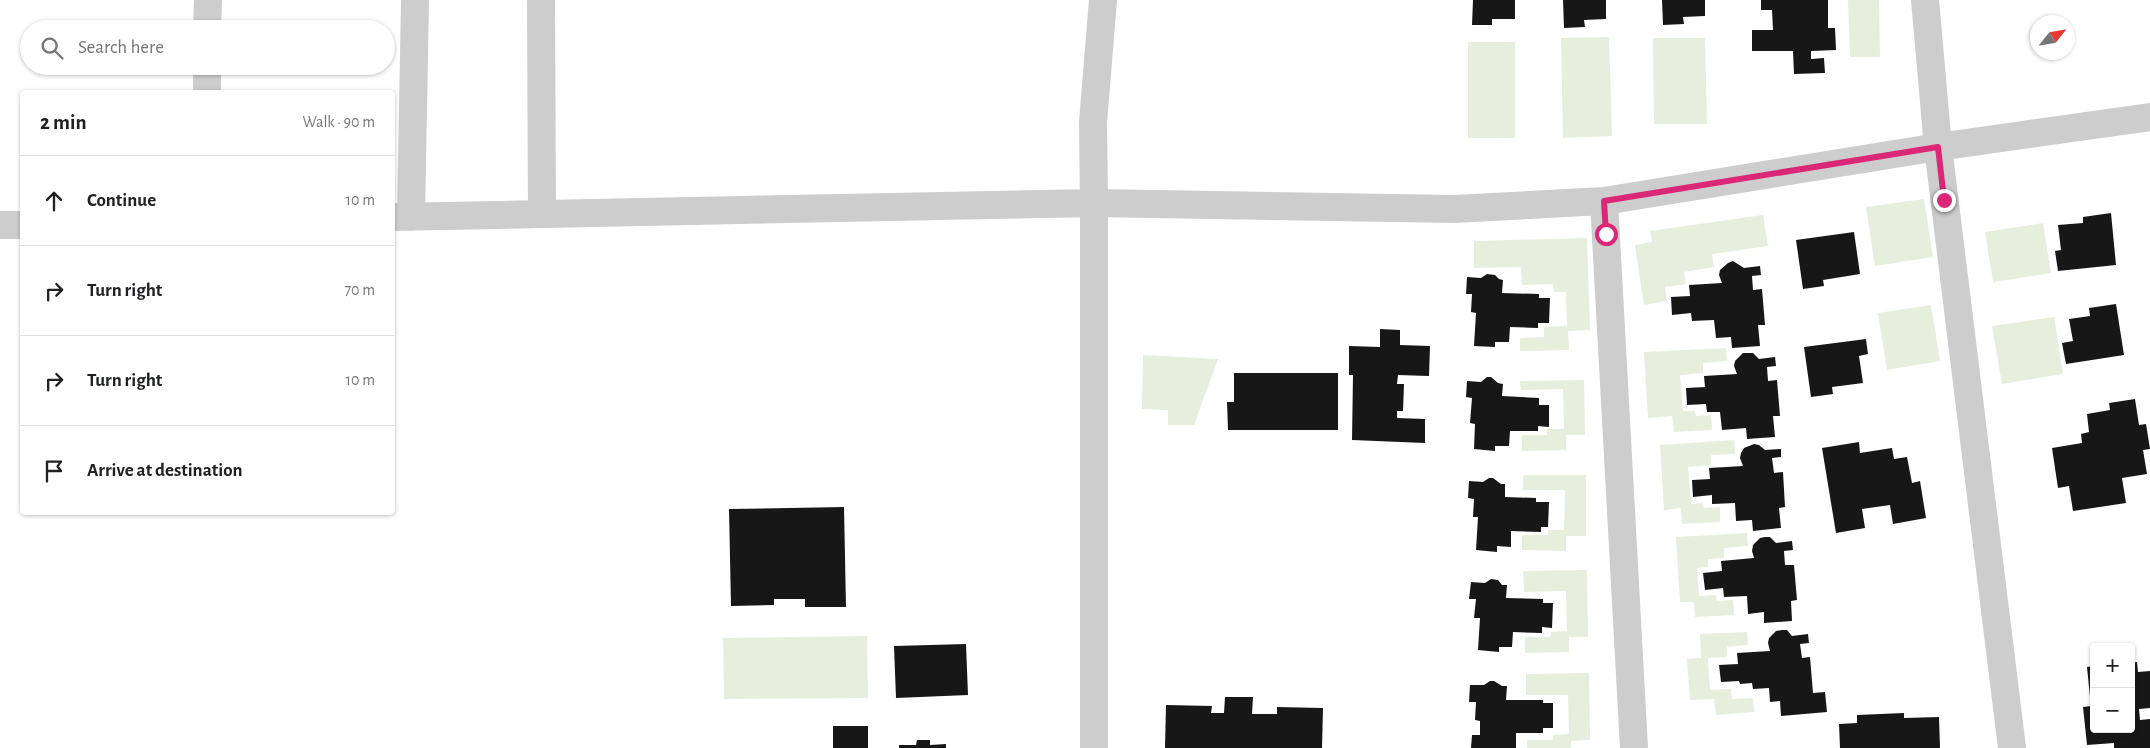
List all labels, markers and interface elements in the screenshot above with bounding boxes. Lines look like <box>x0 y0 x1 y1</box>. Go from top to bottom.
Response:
north arrow <box>2030 15 2075 60</box>
search box <box>20 20 395 75</box>
icon: search <box>38 34 66 62</box>
text: Search here <box>78 38 164 57</box>
text: 2 min <box>40 112 87 133</box>
text: Walk · 90 m <box>303 114 375 130</box>
icon: ahead <box>40 187 68 215</box>
route end <box>1933 189 1956 212</box>
text: Continue <box>87 191 156 210</box>
text: 10 m <box>346 192 375 208</box>
route start <box>1595 223 1618 246</box>
icon: right <box>40 277 68 305</box>
text: Turn right <box>87 281 162 300</box>
text: 70 m <box>344 282 375 298</box>
icon: right <box>40 367 68 395</box>
text: Turn right <box>87 371 162 390</box>
text: 10 m <box>346 372 375 388</box>
icon: arrive <box>40 457 68 485</box>
text: Arrive at destination <box>87 461 243 480</box>
map controls <box>2090 643 2135 733</box>
button: + <box>2090 643 2135 688</box>
button: − <box>2090 688 2135 733</box>

